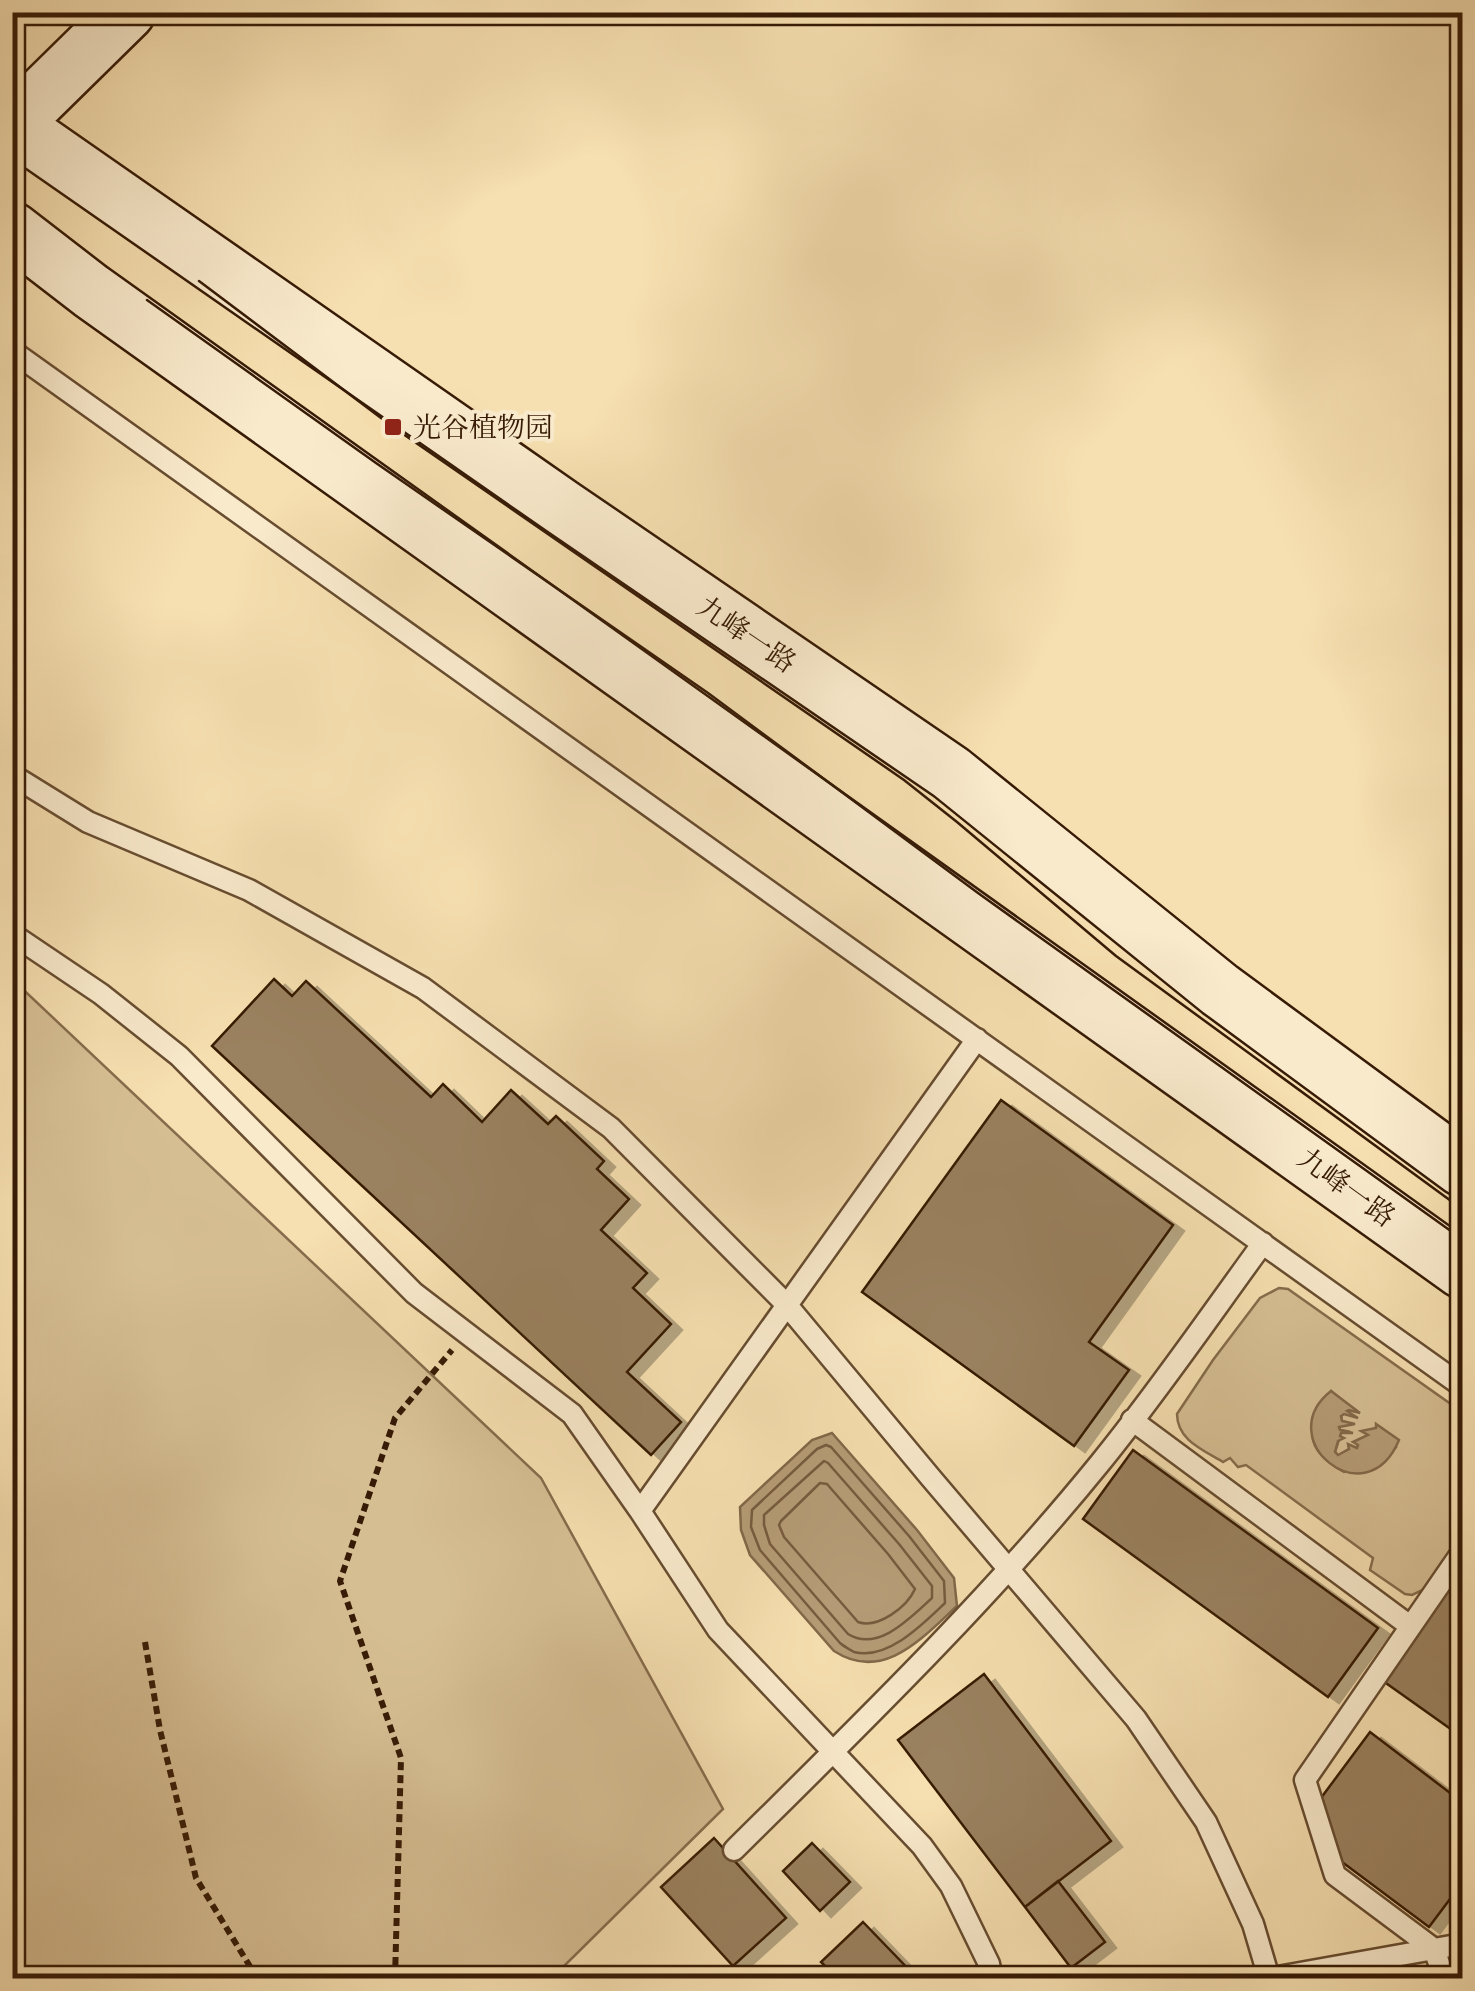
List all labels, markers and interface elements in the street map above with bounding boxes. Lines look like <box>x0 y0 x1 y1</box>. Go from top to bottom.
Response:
place label: 光谷植物园 <box>413 412 553 447</box>
marker: 光谷植物园 <box>382 416 404 438</box>
street label: 九峰一路 <box>689 590 802 682</box>
street label: 九峰一路 <box>1290 1142 1401 1236</box>

